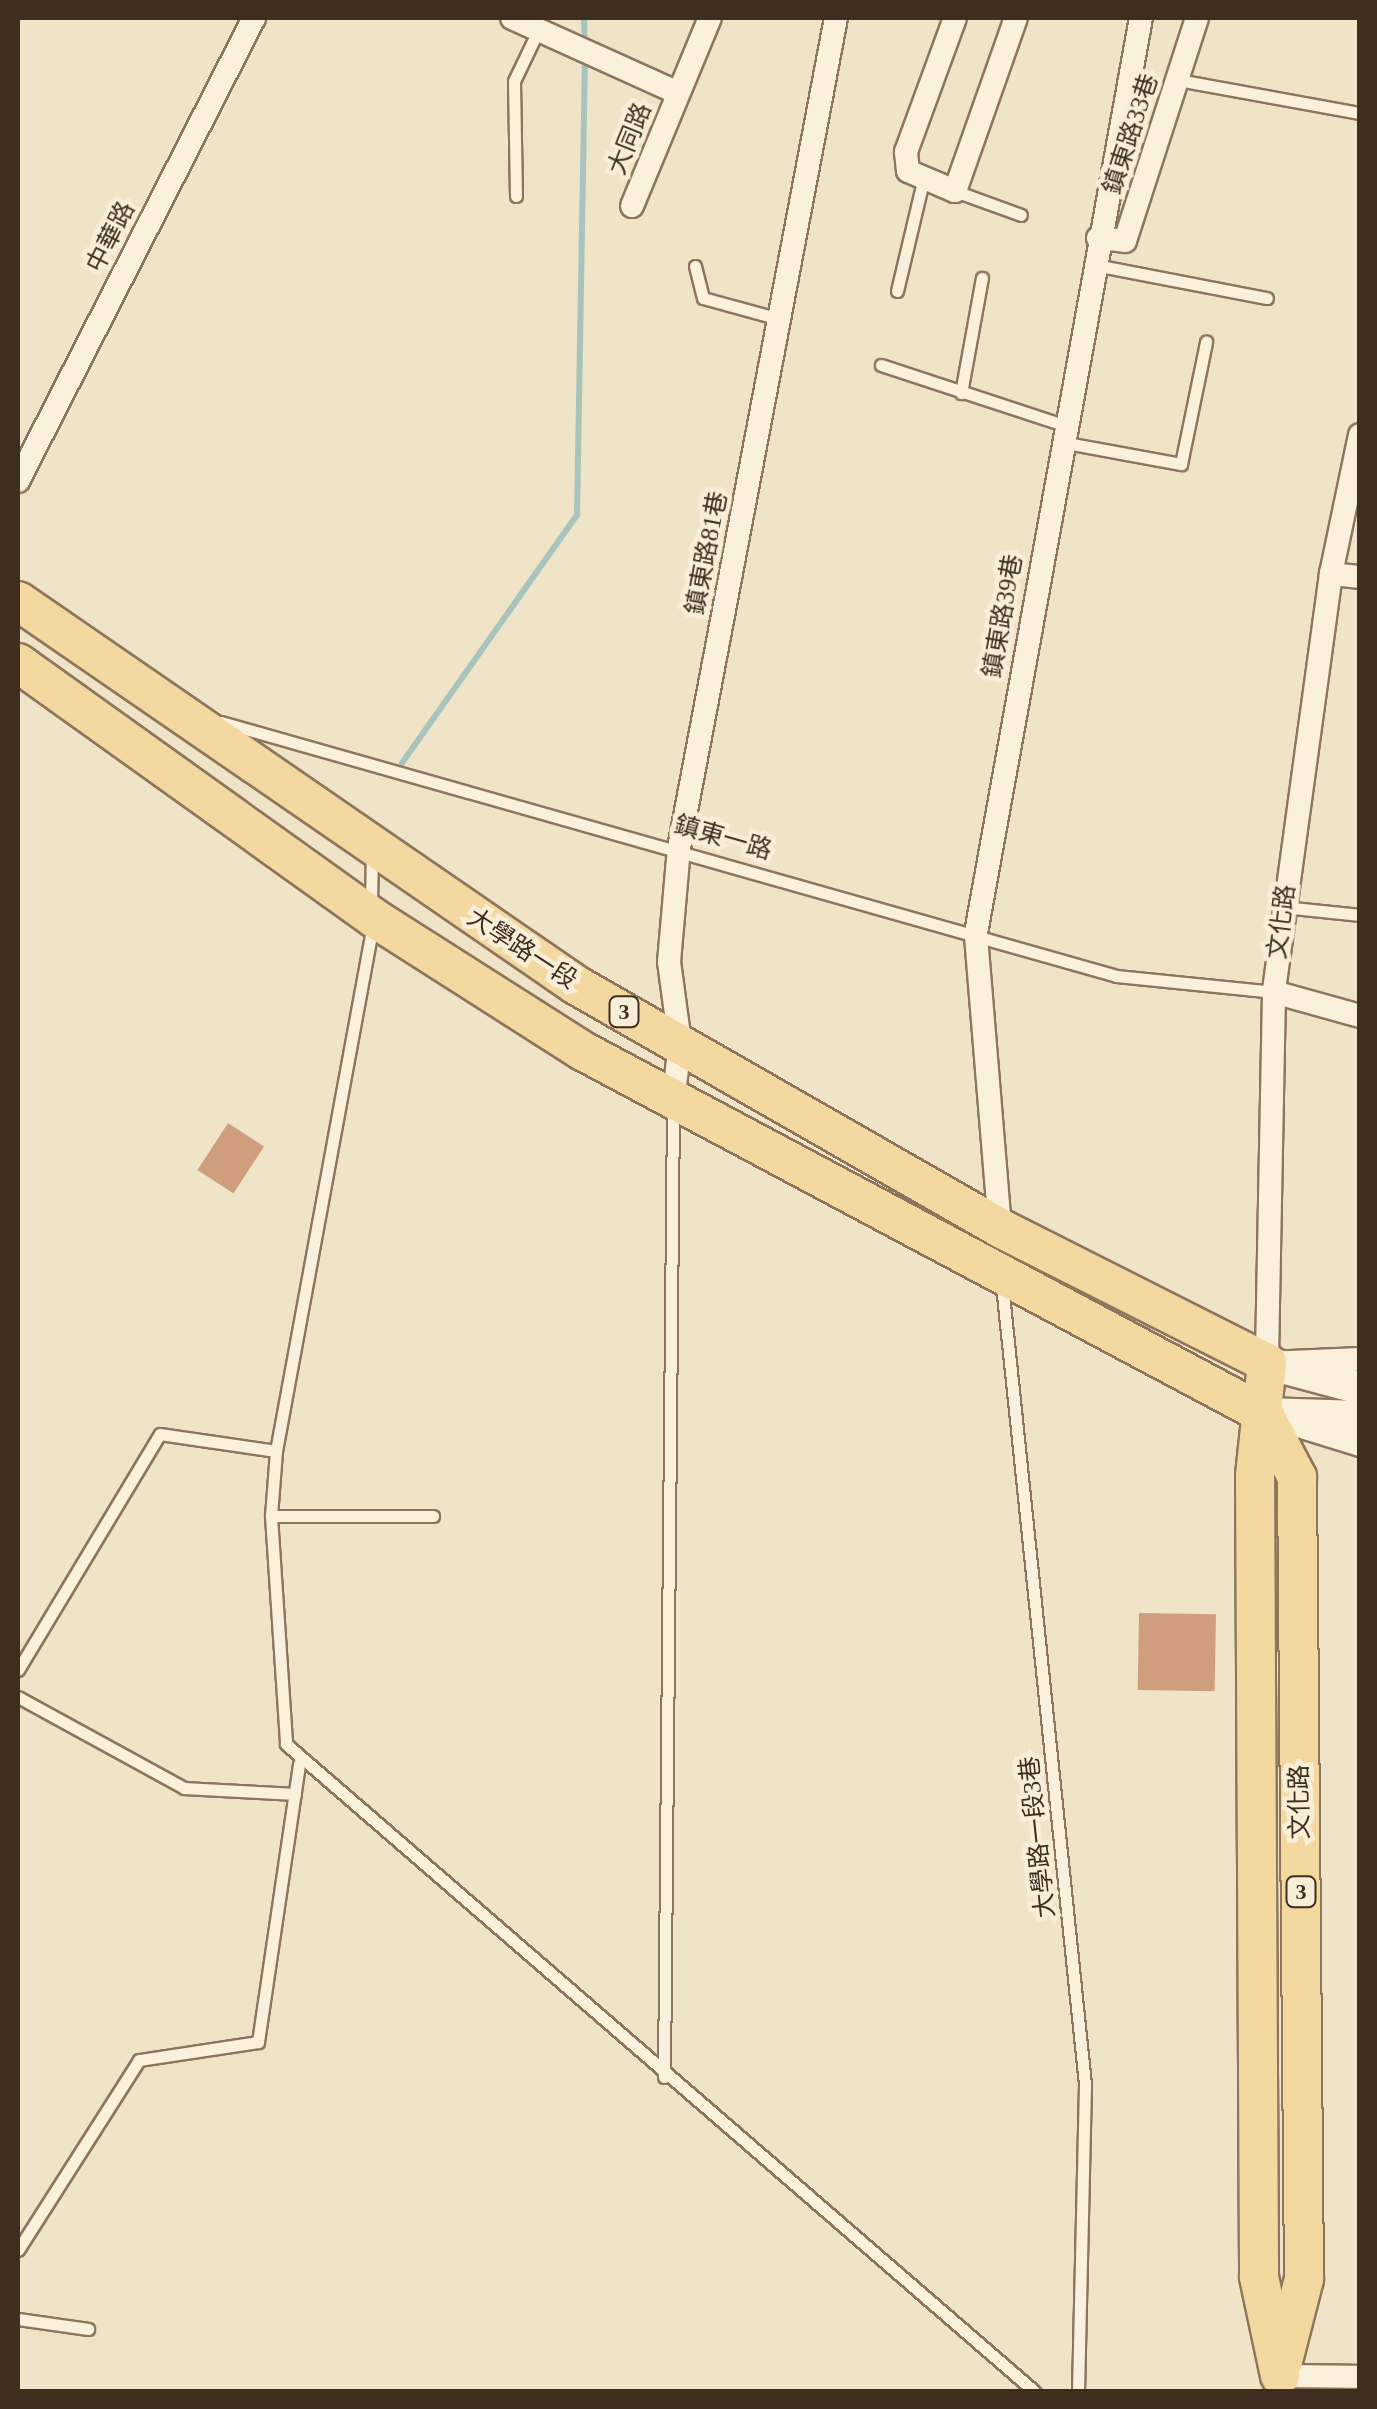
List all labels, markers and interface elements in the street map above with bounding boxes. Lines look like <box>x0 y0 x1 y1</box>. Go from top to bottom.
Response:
street label: 鎮東路33巷 <box>1097 70 1165 198</box>
street label: 大同路 <box>602 99 658 179</box>
street label: 中華路 <box>81 197 141 277</box>
street label: 鎮東路81巷 <box>680 489 734 617</box>
street label: 鎮東路39巷 <box>977 552 1029 680</box>
street label: 鎮東一路 <box>671 810 775 866</box>
street label: 文化路 <box>1263 883 1301 961</box>
street label: 大學路一段 <box>461 902 583 996</box>
road number: 3 <box>606 995 642 1029</box>
street label: 大學路一段3巷 <box>1015 1755 1061 1919</box>
street label: 文化路 <box>1284 1764 1316 1840</box>
road number: 3 <box>1284 1875 1318 1909</box>

